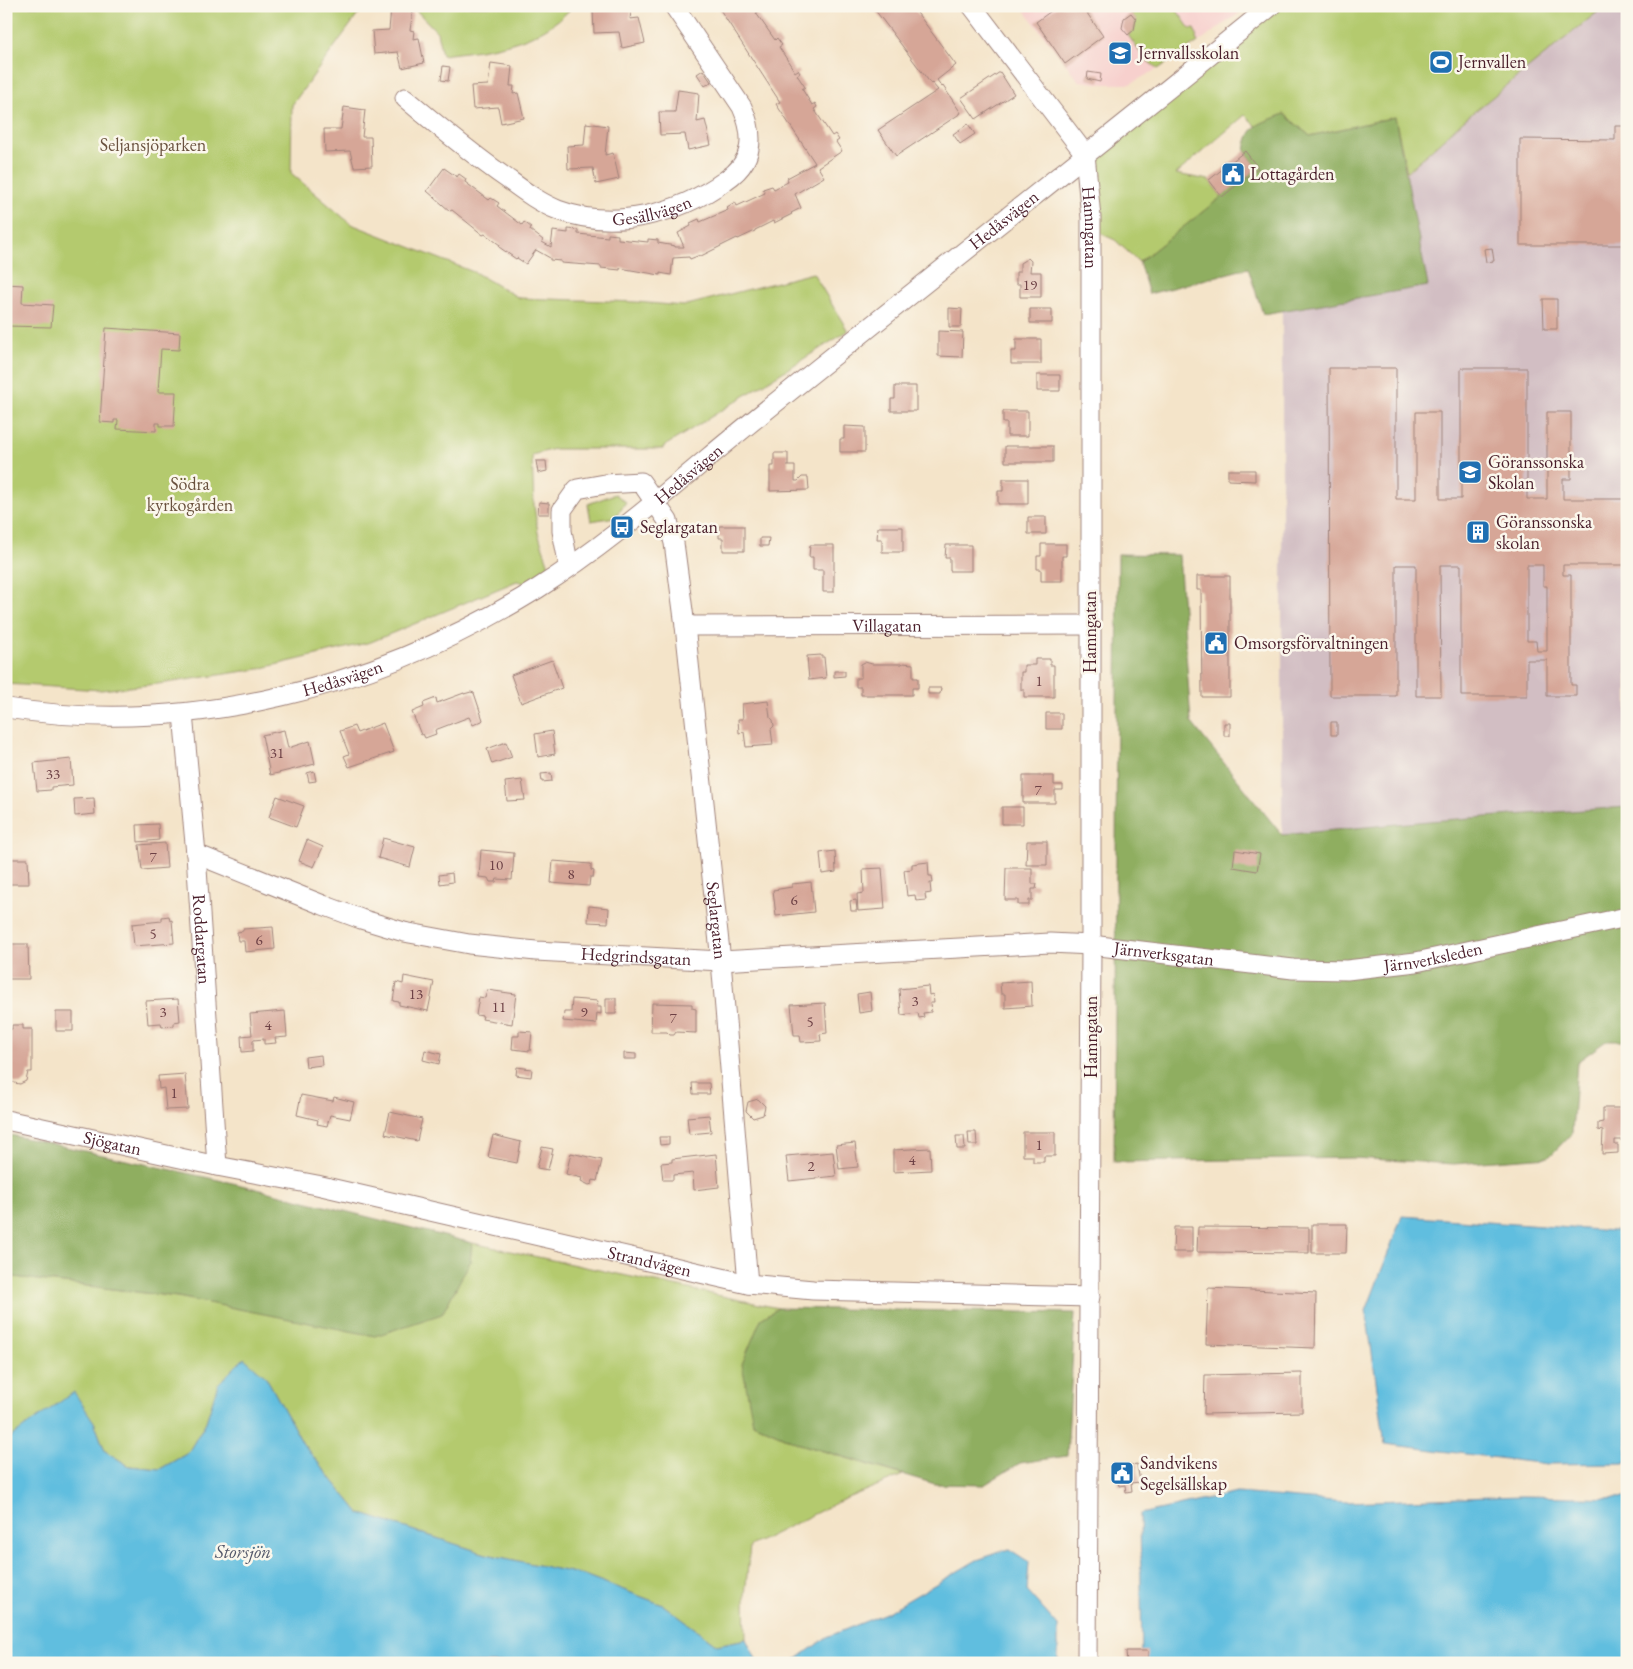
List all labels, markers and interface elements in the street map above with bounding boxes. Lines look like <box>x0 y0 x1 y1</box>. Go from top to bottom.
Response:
school or university icon: Jernvallsskolan <box>1107 40 1133 66</box>
place label: Jernvallsskolan <box>1136 41 1240 64</box>
sports icon: Jernvallen <box>1428 49 1454 75</box>
place label: Jernvallen <box>1456 50 1527 73</box>
park label: Seljansjöparken <box>100 133 207 156</box>
public building icon: Lottagården <box>1220 161 1246 187</box>
place label: Lottagården <box>1250 162 1335 185</box>
street label: Hedåsvägen <box>964 185 1043 254</box>
street label: Hamngatan <box>1077 185 1103 269</box>
street label: Gesällvägen <box>612 190 696 230</box>
house number: 19 <box>1023 275 1037 294</box>
street label: Hedåsvägen <box>649 438 728 509</box>
place label: Göranssonska Skolan <box>1488 450 1585 494</box>
school or university icon: Göranssonska Skolan <box>1457 459 1483 485</box>
park label: Södra kyrkogården <box>147 472 234 516</box>
place label: Göranssonska skolan <box>1496 510 1593 554</box>
bus stop icon: Seglargatan <box>609 514 635 540</box>
place label: Seglargatan <box>640 515 719 538</box>
building icon: Göranssonska skolan <box>1465 519 1491 545</box>
street label: Hamngatan <box>1078 590 1101 673</box>
street label: Villagatan <box>852 613 922 637</box>
public building icon: Omsorgsförvaltningen <box>1203 630 1229 656</box>
place label: Omsorgsförvaltningen <box>1234 631 1389 654</box>
street label: Hedåsvägen <box>300 654 386 701</box>
house number: 1 <box>1035 671 1043 690</box>
house number: 31 <box>270 743 284 762</box>
house number: 33 <box>46 764 60 783</box>
house number: 7 <box>1034 780 1042 799</box>
house number: 7 <box>149 847 157 866</box>
house number: 10 <box>489 855 503 874</box>
house number: 8 <box>567 864 575 883</box>
street label: Seglargatan <box>702 880 733 961</box>
house number: 6 <box>790 890 798 909</box>
street label: Roddargatan <box>188 893 217 986</box>
house number: 5 <box>149 924 157 943</box>
house number: 6 <box>255 930 263 949</box>
street label: Järnverksgatan <box>1111 936 1216 971</box>
street label: Järnverksleden <box>1380 936 1485 977</box>
street label: Hedgrindsgatan <box>580 941 693 970</box>
house number: 13 <box>409 984 423 1003</box>
house number: 3 <box>911 991 919 1010</box>
street label: Hamngatan <box>1079 995 1102 1078</box>
house number: 11 <box>492 997 506 1016</box>
house number: 3 <box>159 1002 167 1021</box>
house number: 9 <box>580 1002 588 1021</box>
house number: 7 <box>669 1008 677 1027</box>
house number: 5 <box>806 1012 814 1031</box>
house number: 4 <box>264 1015 272 1034</box>
house number: 1 <box>170 1083 178 1102</box>
street label: Sjögatan <box>81 1125 144 1160</box>
house number: 1 <box>1035 1135 1043 1154</box>
house number: 4 <box>908 1150 916 1169</box>
house number: 2 <box>807 1156 815 1175</box>
street label: Strandvägen <box>606 1240 694 1282</box>
place label: Sandvikens Segelsällskap <box>1140 1451 1227 1495</box>
public building icon: Sandvikens Segelsällskap <box>1109 1460 1135 1486</box>
water label: Storsjön <box>214 1539 271 1564</box>

